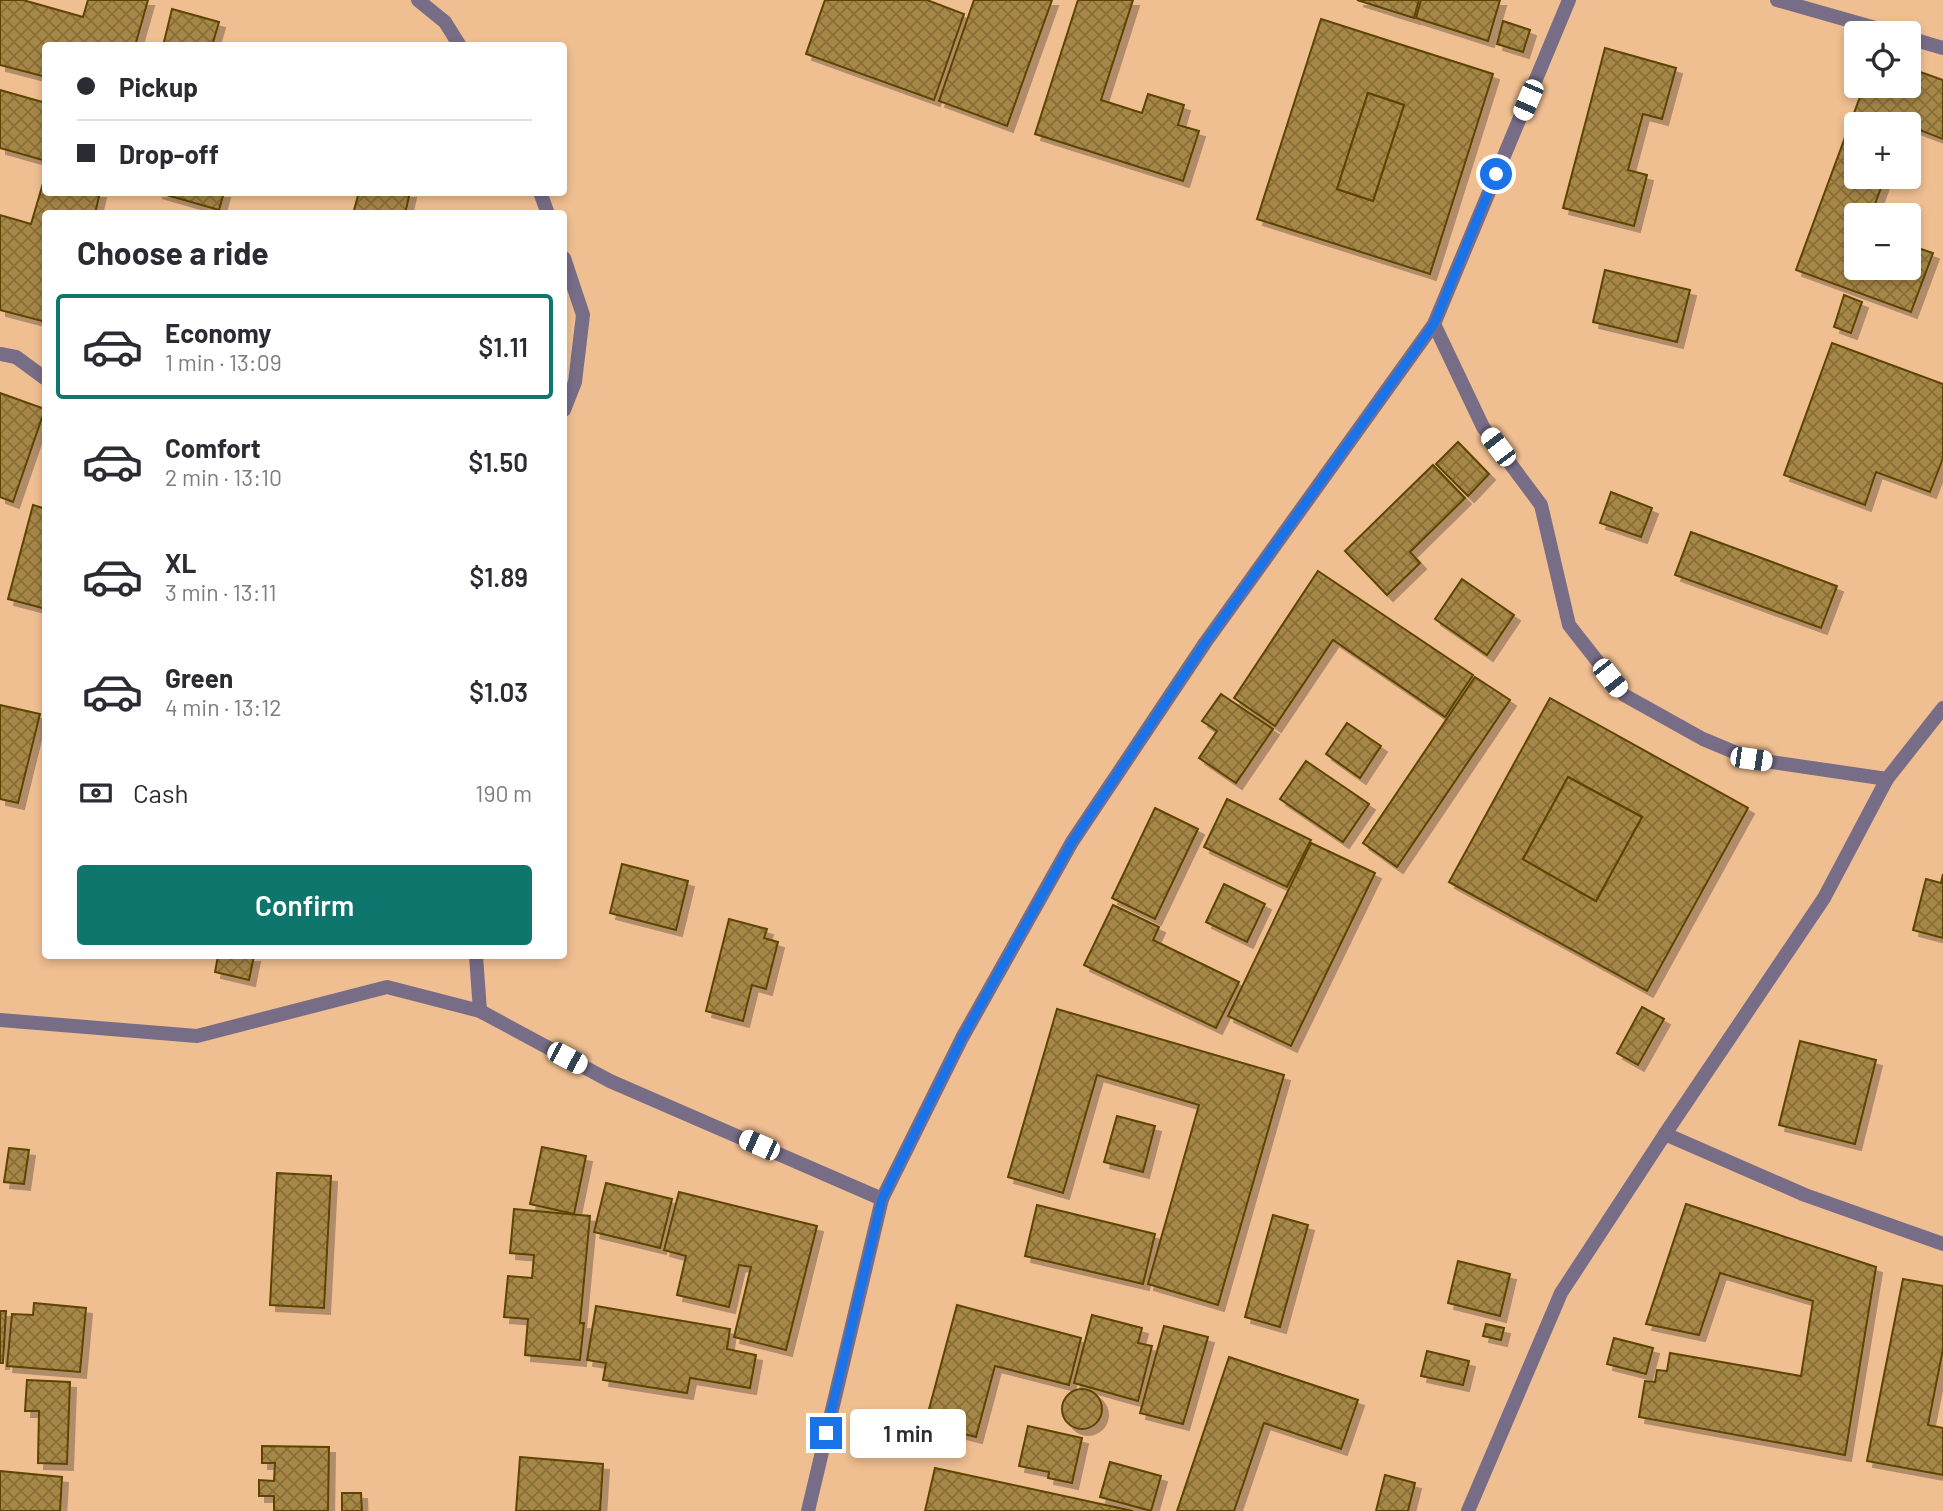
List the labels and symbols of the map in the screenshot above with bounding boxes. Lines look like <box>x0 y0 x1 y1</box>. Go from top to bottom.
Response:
car <box>1511 77 1546 123</box>
route start <box>1480 158 1512 190</box>
car <box>1477 424 1520 470</box>
car <box>1589 655 1632 701</box>
car <box>1729 746 1774 772</box>
car <box>544 1039 591 1077</box>
car <box>736 1127 783 1163</box>
callout: 1 min <box>850 1408 966 1458</box>
route end <box>810 1417 842 1449</box>

